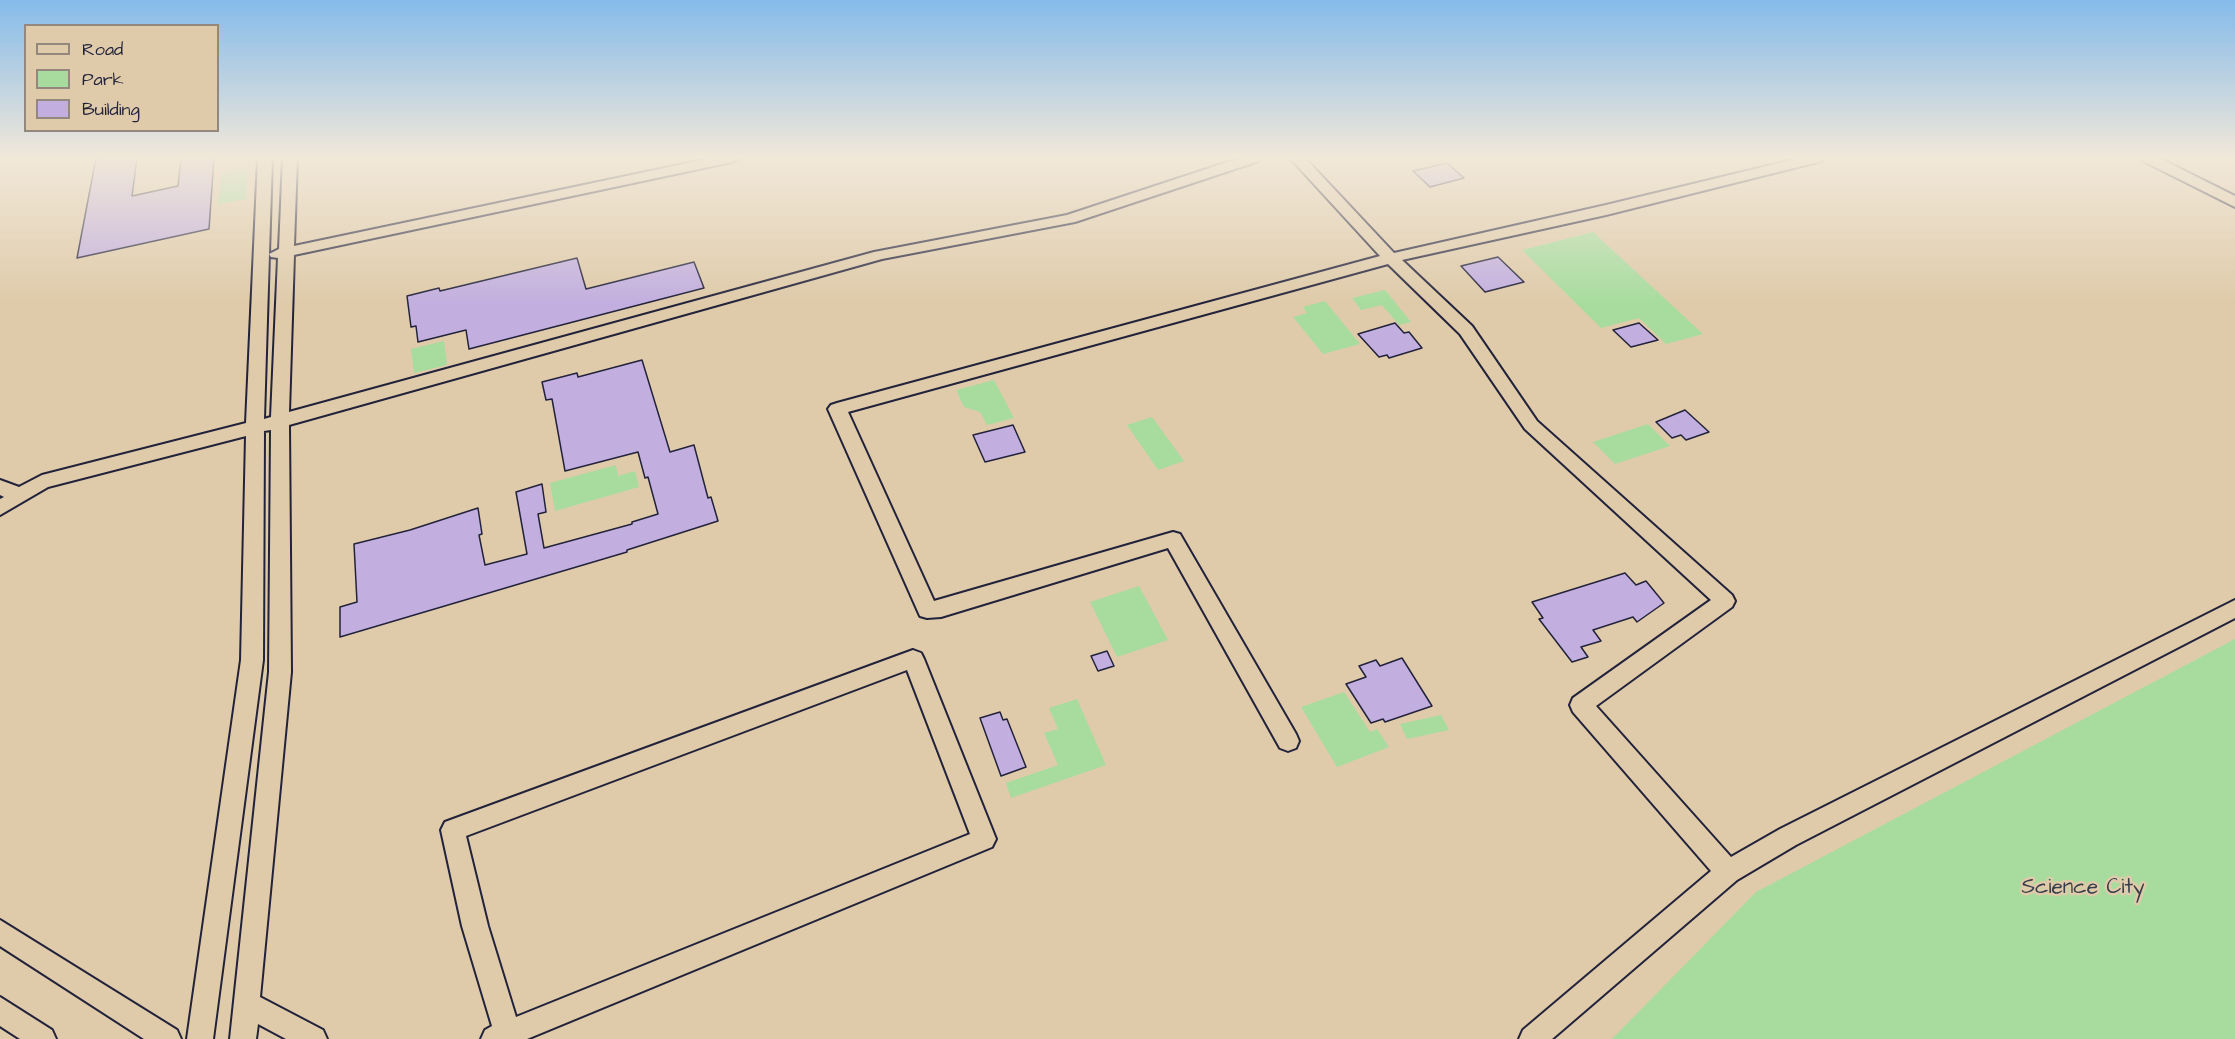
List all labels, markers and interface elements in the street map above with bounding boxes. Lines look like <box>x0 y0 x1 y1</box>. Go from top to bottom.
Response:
legend <box>24 24 219 132</box>
text: Road <box>82 37 123 62</box>
text: Park <box>82 67 124 92</box>
text: Building <box>82 97 140 122</box>
park label: Science City <box>2022 876 2144 902</box>

